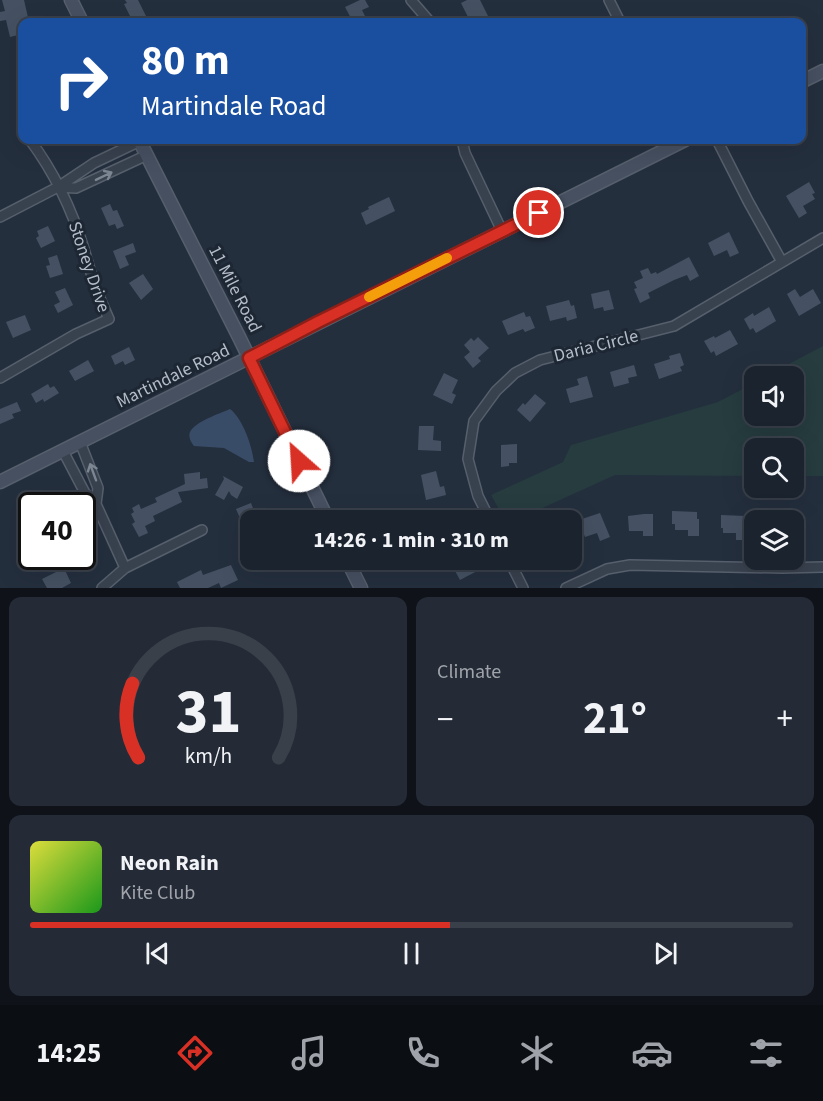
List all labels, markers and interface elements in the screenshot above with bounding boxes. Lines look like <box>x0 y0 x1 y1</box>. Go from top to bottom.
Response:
text: 80 m <box>141 31 230 91</box>
icon: right <box>42 42 120 120</box>
text: Martindale Road <box>141 87 326 126</box>
one-way arrow <box>94 170 112 181</box>
pin <box>513 187 564 238</box>
icon: arrive <box>522 196 555 229</box>
street label: Stoney Drive <box>62 218 116 316</box>
street label: 11 Mile Road <box>202 241 268 337</box>
street label: Daria Circle <box>551 323 641 369</box>
street label: Martindale Road <box>112 338 234 414</box>
map controls <box>744 366 804 570</box>
button: sound <box>744 366 804 426</box>
position arrow <box>267 429 331 493</box>
button: search <box>744 438 804 498</box>
one-way arrow <box>86 463 97 482</box>
speed limit sign: 40 <box>18 492 96 570</box>
button: layers <box>744 510 804 570</box>
text: 14:26 · 1 min · 310 m <box>313 524 509 556</box>
text: Climate <box>437 658 501 686</box>
text: 31 <box>175 668 241 757</box>
text: 21° <box>583 687 647 751</box>
text: − <box>437 696 453 743</box>
text: + <box>777 696 793 743</box>
text: km/h <box>184 742 232 773</box>
text: Neon Rain <box>120 847 219 879</box>
text: Kite Club <box>120 879 195 907</box>
icon: previous <box>141 937 174 970</box>
icon: pause <box>395 937 428 970</box>
icon: next <box>649 937 682 970</box>
icon: directions <box>174 1032 216 1074</box>
icon: music <box>288 1032 330 1074</box>
icon: phone <box>402 1032 444 1074</box>
icon: climate <box>516 1032 558 1074</box>
icon: car <box>631 1032 673 1074</box>
icon: filters <box>745 1032 787 1074</box>
text: 14:25 <box>36 1034 101 1073</box>

